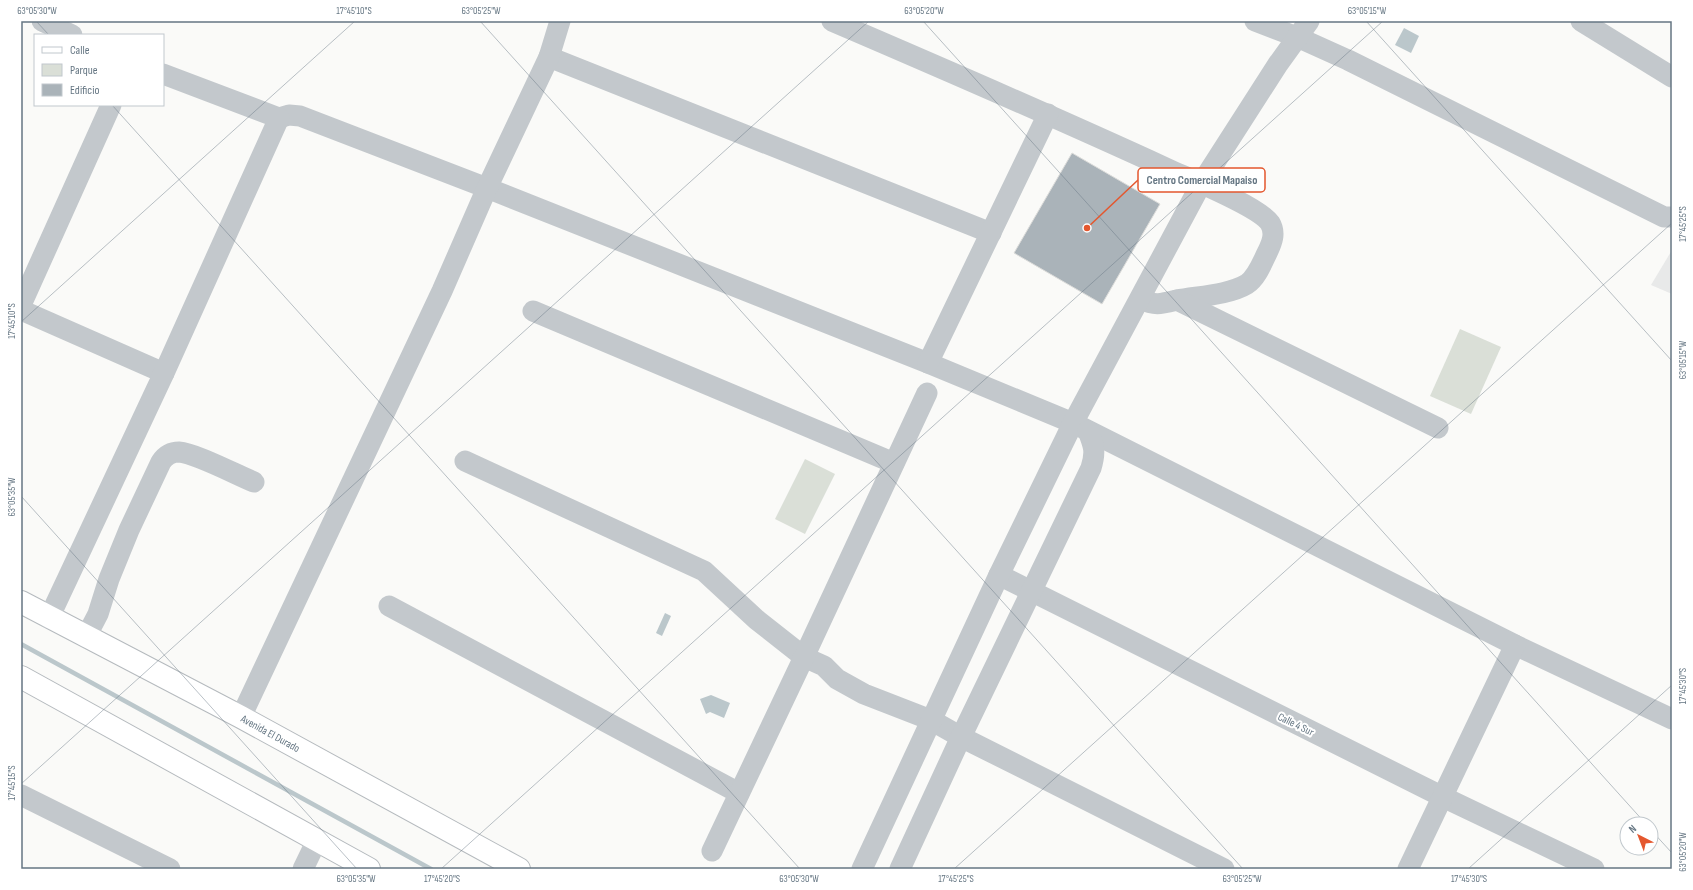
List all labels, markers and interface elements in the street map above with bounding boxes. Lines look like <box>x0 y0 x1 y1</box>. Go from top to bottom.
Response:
text: 63°05'30"W <box>17 5 57 17</box>
text: 17°45'10"S <box>336 5 372 17</box>
text: 63°05'25"W <box>461 5 501 17</box>
text: 63°05'20"W <box>904 5 944 17</box>
text: 63°05'15"W <box>1348 5 1387 17</box>
legend <box>34 34 164 106</box>
text: Calle <box>70 43 90 58</box>
text: Parque <box>70 63 98 78</box>
text: Edificio <box>70 83 99 98</box>
callout: Centro Comercial Mapaiso <box>1138 168 1265 192</box>
text: Centro Comercial Mapaiso <box>1147 173 1257 188</box>
text: 17°45'25"S <box>1677 206 1689 242</box>
text: 17°45'10"S <box>6 303 18 339</box>
text: 63°05'15"W <box>1677 340 1689 379</box>
text: 63°05'35"W <box>6 477 18 517</box>
text: 17°45'30"S <box>1677 668 1689 704</box>
street label: Calle 4 Sur <box>1276 710 1316 739</box>
street label: Avenida El Durado <box>238 712 303 755</box>
text: 17°45'15"S <box>6 765 18 801</box>
north arrow <box>1619 816 1659 856</box>
text: N <box>1626 822 1639 836</box>
text: 63°05'20"W <box>1677 832 1689 872</box>
text: 63°05'35"W <box>336 873 376 885</box>
text: 17°45'20"S <box>424 873 460 885</box>
text: 63°05'30"W <box>779 873 819 885</box>
text: 17°45'25"S <box>938 873 974 885</box>
text: 63°05'25"W <box>1222 873 1262 885</box>
text: 17°45'30"S <box>1451 873 1487 885</box>

